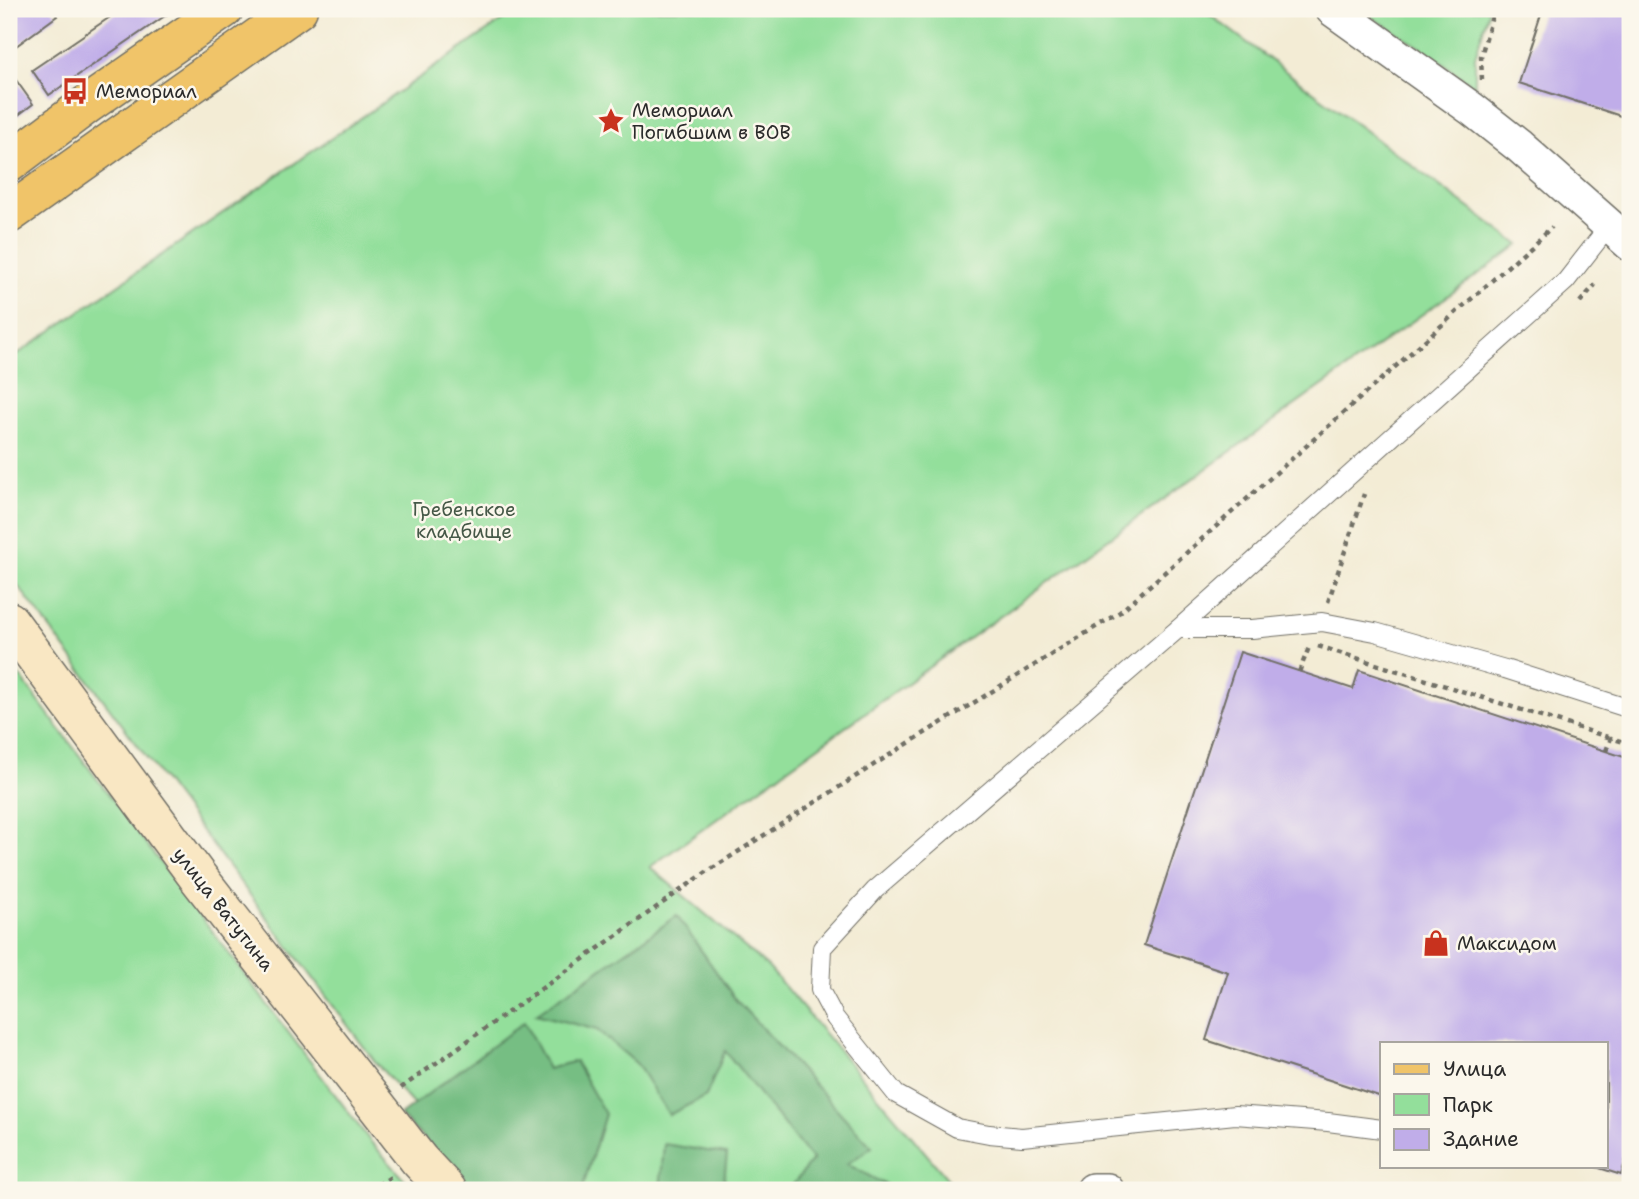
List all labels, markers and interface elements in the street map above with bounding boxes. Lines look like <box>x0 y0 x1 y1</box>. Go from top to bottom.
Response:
bus stop icon: Мемориал <box>60 76 90 106</box>
place label: Мемориал <box>96 79 197 104</box>
place label: Мемориал Погибшим в ВОВ <box>632 98 791 145</box>
place icon: Мемориал Погибшим в ВОВ <box>596 106 626 136</box>
park label: Гребенское кладбище <box>412 497 516 544</box>
street label: улица Ватутина <box>167 842 280 976</box>
shop icon: Максидом <box>1421 928 1451 958</box>
place label: Максидом <box>1457 931 1557 956</box>
legend <box>1380 1042 1608 1168</box>
text: Улица <box>1443 1055 1506 1083</box>
text: Парк <box>1443 1091 1493 1119</box>
text: Здание <box>1443 1125 1519 1153</box>

